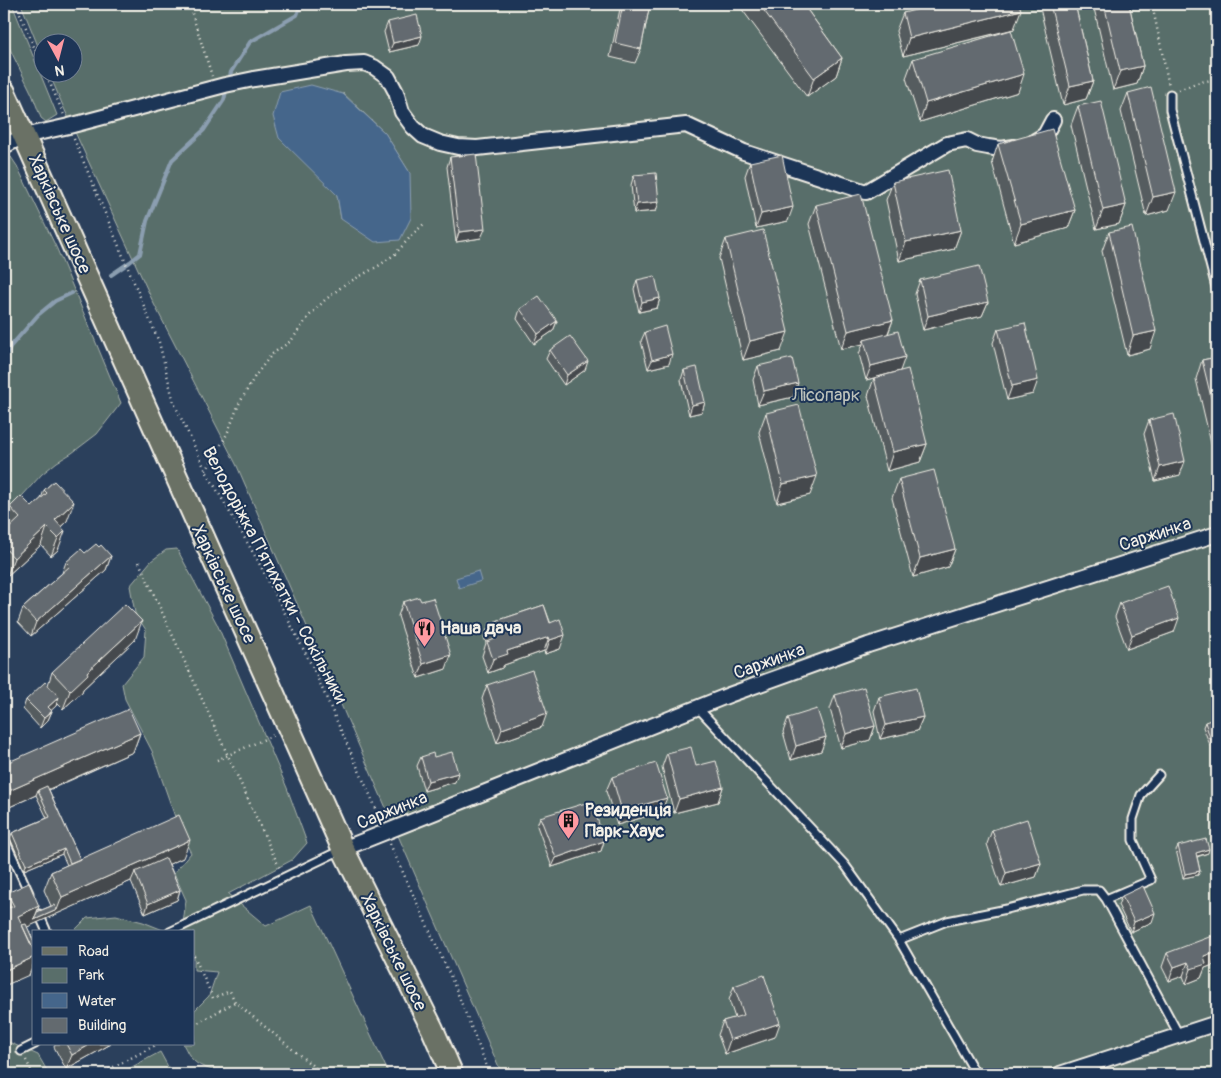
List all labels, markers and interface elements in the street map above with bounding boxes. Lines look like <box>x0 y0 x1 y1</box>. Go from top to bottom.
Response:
north arrow <box>32 32 82 82</box>
text: N <box>54 61 65 79</box>
street label: Харківське шосе <box>23 151 96 277</box>
park label: Лісопарк <box>791 384 860 407</box>
street label: Велодоріжка П'ятихатки - Сокільники <box>197 443 352 708</box>
street label: Саржинка <box>1116 512 1194 557</box>
street label: Харківське шосе <box>186 521 261 647</box>
restaurant icon: Наша дача <box>412 616 436 647</box>
place label: Наша дача <box>440 617 522 640</box>
street label: Саржинка <box>730 638 808 685</box>
street label: Саржинка <box>354 786 431 835</box>
place label: Резиденція Парк-Хаус <box>585 799 671 843</box>
building icon: Резиденція Парк-Хаус <box>557 808 581 839</box>
street label: Харківське шосе <box>355 890 432 1015</box>
legend <box>32 930 195 1046</box>
text: Road <box>78 942 109 961</box>
text: Park <box>78 966 105 985</box>
text: Water <box>78 992 117 1011</box>
text: Building <box>78 1016 126 1035</box>

